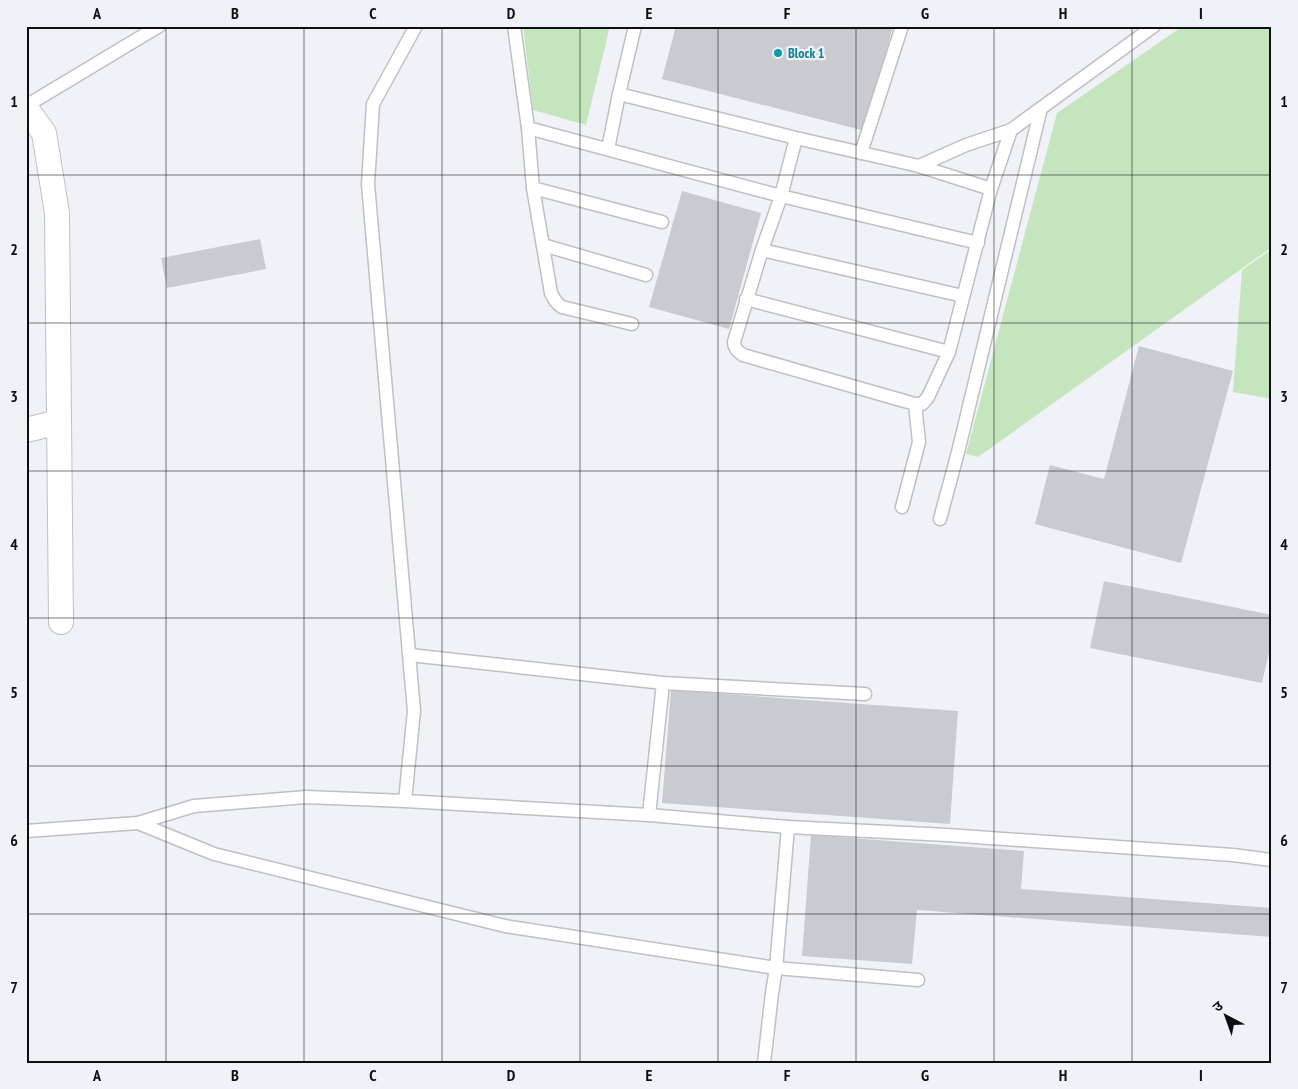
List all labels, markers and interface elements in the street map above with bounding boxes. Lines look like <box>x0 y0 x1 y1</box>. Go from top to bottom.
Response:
text: A <box>92 3 102 23</box>
text: B <box>231 3 239 23</box>
text: C <box>369 3 377 23</box>
text: D <box>507 3 516 23</box>
text: E <box>646 3 653 23</box>
text: F <box>784 3 791 23</box>
text: G <box>921 3 929 23</box>
text: H <box>1059 3 1067 23</box>
text: I <box>1199 3 1203 23</box>
place label: Block 1 <box>788 44 824 62</box>
marker: Block 1 <box>772 47 784 59</box>
text: 1 <box>10 91 18 111</box>
text: 1 <box>1280 91 1288 111</box>
text: 2 <box>10 239 18 259</box>
text: 2 <box>1280 239 1288 259</box>
text: 3 <box>10 386 18 406</box>
text: 3 <box>1280 386 1288 406</box>
text: 4 <box>10 534 18 554</box>
text: 4 <box>1280 534 1288 554</box>
text: 5 <box>10 682 18 702</box>
text: 5 <box>1280 682 1288 702</box>
text: 6 <box>10 830 18 850</box>
text: 6 <box>1280 830 1288 850</box>
text: 7 <box>10 977 18 997</box>
text: 7 <box>1280 977 1288 997</box>
north arrow <box>1200 992 1250 1042</box>
text: उ <box>1208 996 1227 1016</box>
text: A <box>92 1065 102 1085</box>
text: B <box>231 1065 239 1085</box>
text: C <box>369 1065 377 1085</box>
text: D <box>507 1065 516 1085</box>
text: E <box>646 1065 653 1085</box>
text: F <box>784 1065 791 1085</box>
text: G <box>921 1065 929 1085</box>
text: H <box>1059 1065 1067 1085</box>
text: I <box>1199 1065 1203 1085</box>

